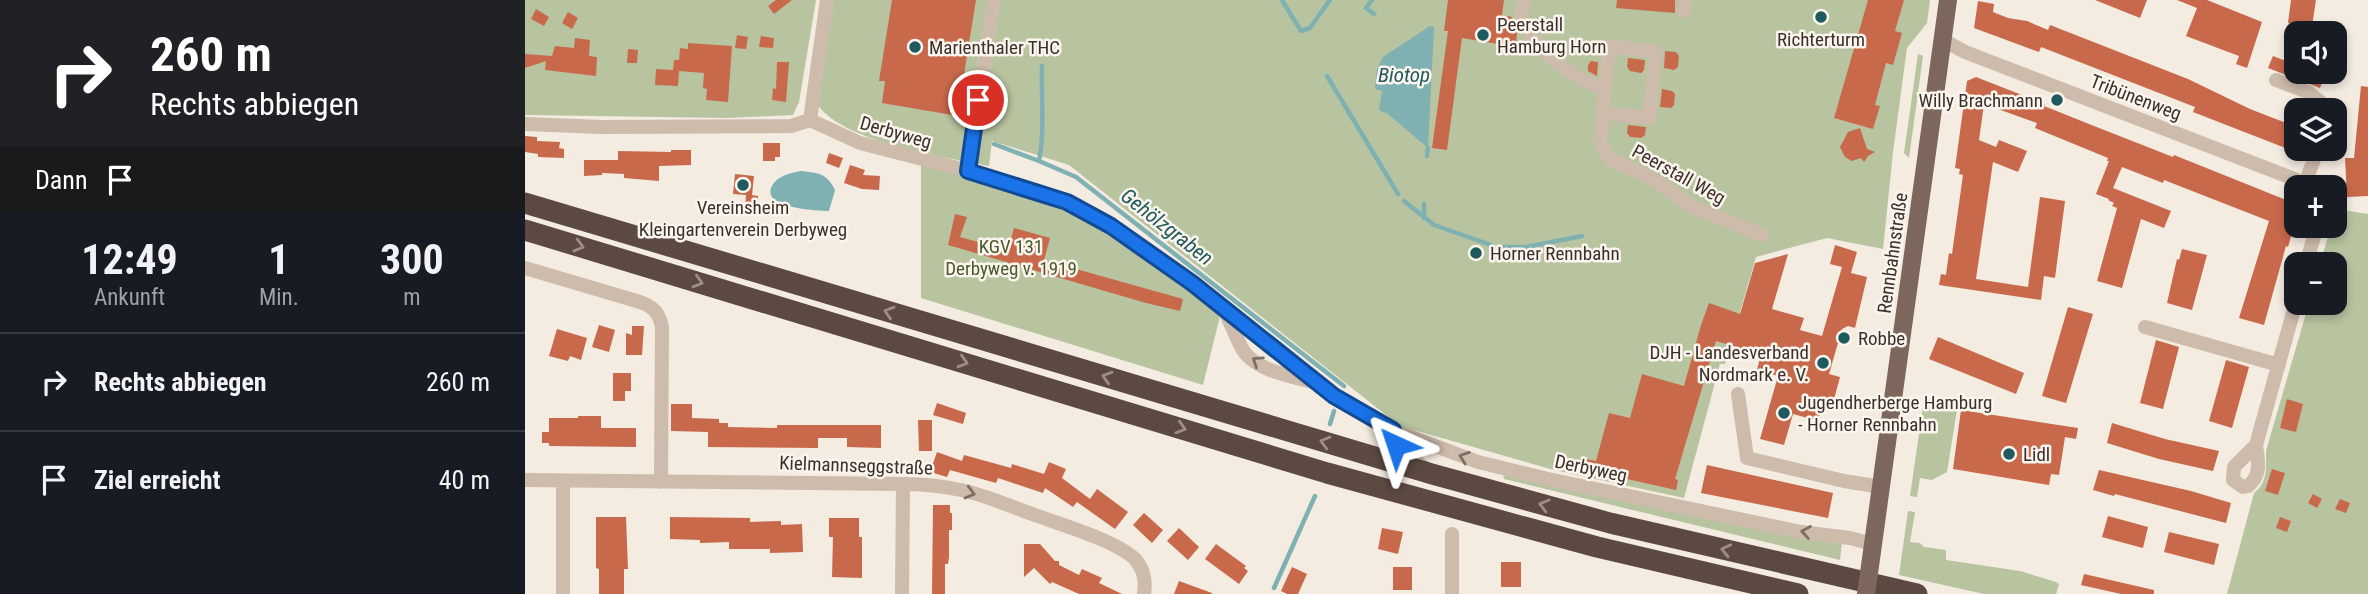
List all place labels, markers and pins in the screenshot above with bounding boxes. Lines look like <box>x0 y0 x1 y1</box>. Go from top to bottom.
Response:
marker: Richterturm <box>1813 9 1829 25</box>
place label: Peerstall Hamburg Horn <box>1497 13 1606 58</box>
marker: Peerstall Hamburg Horn <box>1475 27 1491 43</box>
place label: Richterturm <box>1777 28 1865 51</box>
place label: Marienthaler THC <box>929 36 1060 59</box>
marker: Marienthaler THC <box>907 39 923 55</box>
pin <box>948 70 1008 130</box>
place label: Willy Brachmann <box>1919 89 2043 112</box>
marker: Willy Brachmann <box>2049 92 2065 108</box>
marker: Vereinsheim Kleingartenverein Derbyweg <box>735 177 751 193</box>
place label: Vereinsheim Kleingartenverein Derbyweg <box>639 196 847 241</box>
place label: Horner Rennbahn <box>1490 242 1620 265</box>
marker: Horner Rennbahn <box>1468 245 1484 261</box>
place label: Robbe <box>1858 327 1905 350</box>
marker: Robbe <box>1836 330 1852 346</box>
place label: DJH - Landesverband Nordmark e. V. <box>1650 341 1809 386</box>
marker: DJH - Landesverband Nordmark e. V. <box>1815 355 1831 371</box>
place label: Jugendherberge Hamburg - Horner Rennbahn <box>1798 391 1992 436</box>
marker: Jugendherberge Hamburg - Horner Rennbahn <box>1776 405 1792 421</box>
place label: Lidl <box>2023 443 2050 466</box>
marker: Lidl <box>2001 446 2017 462</box>

